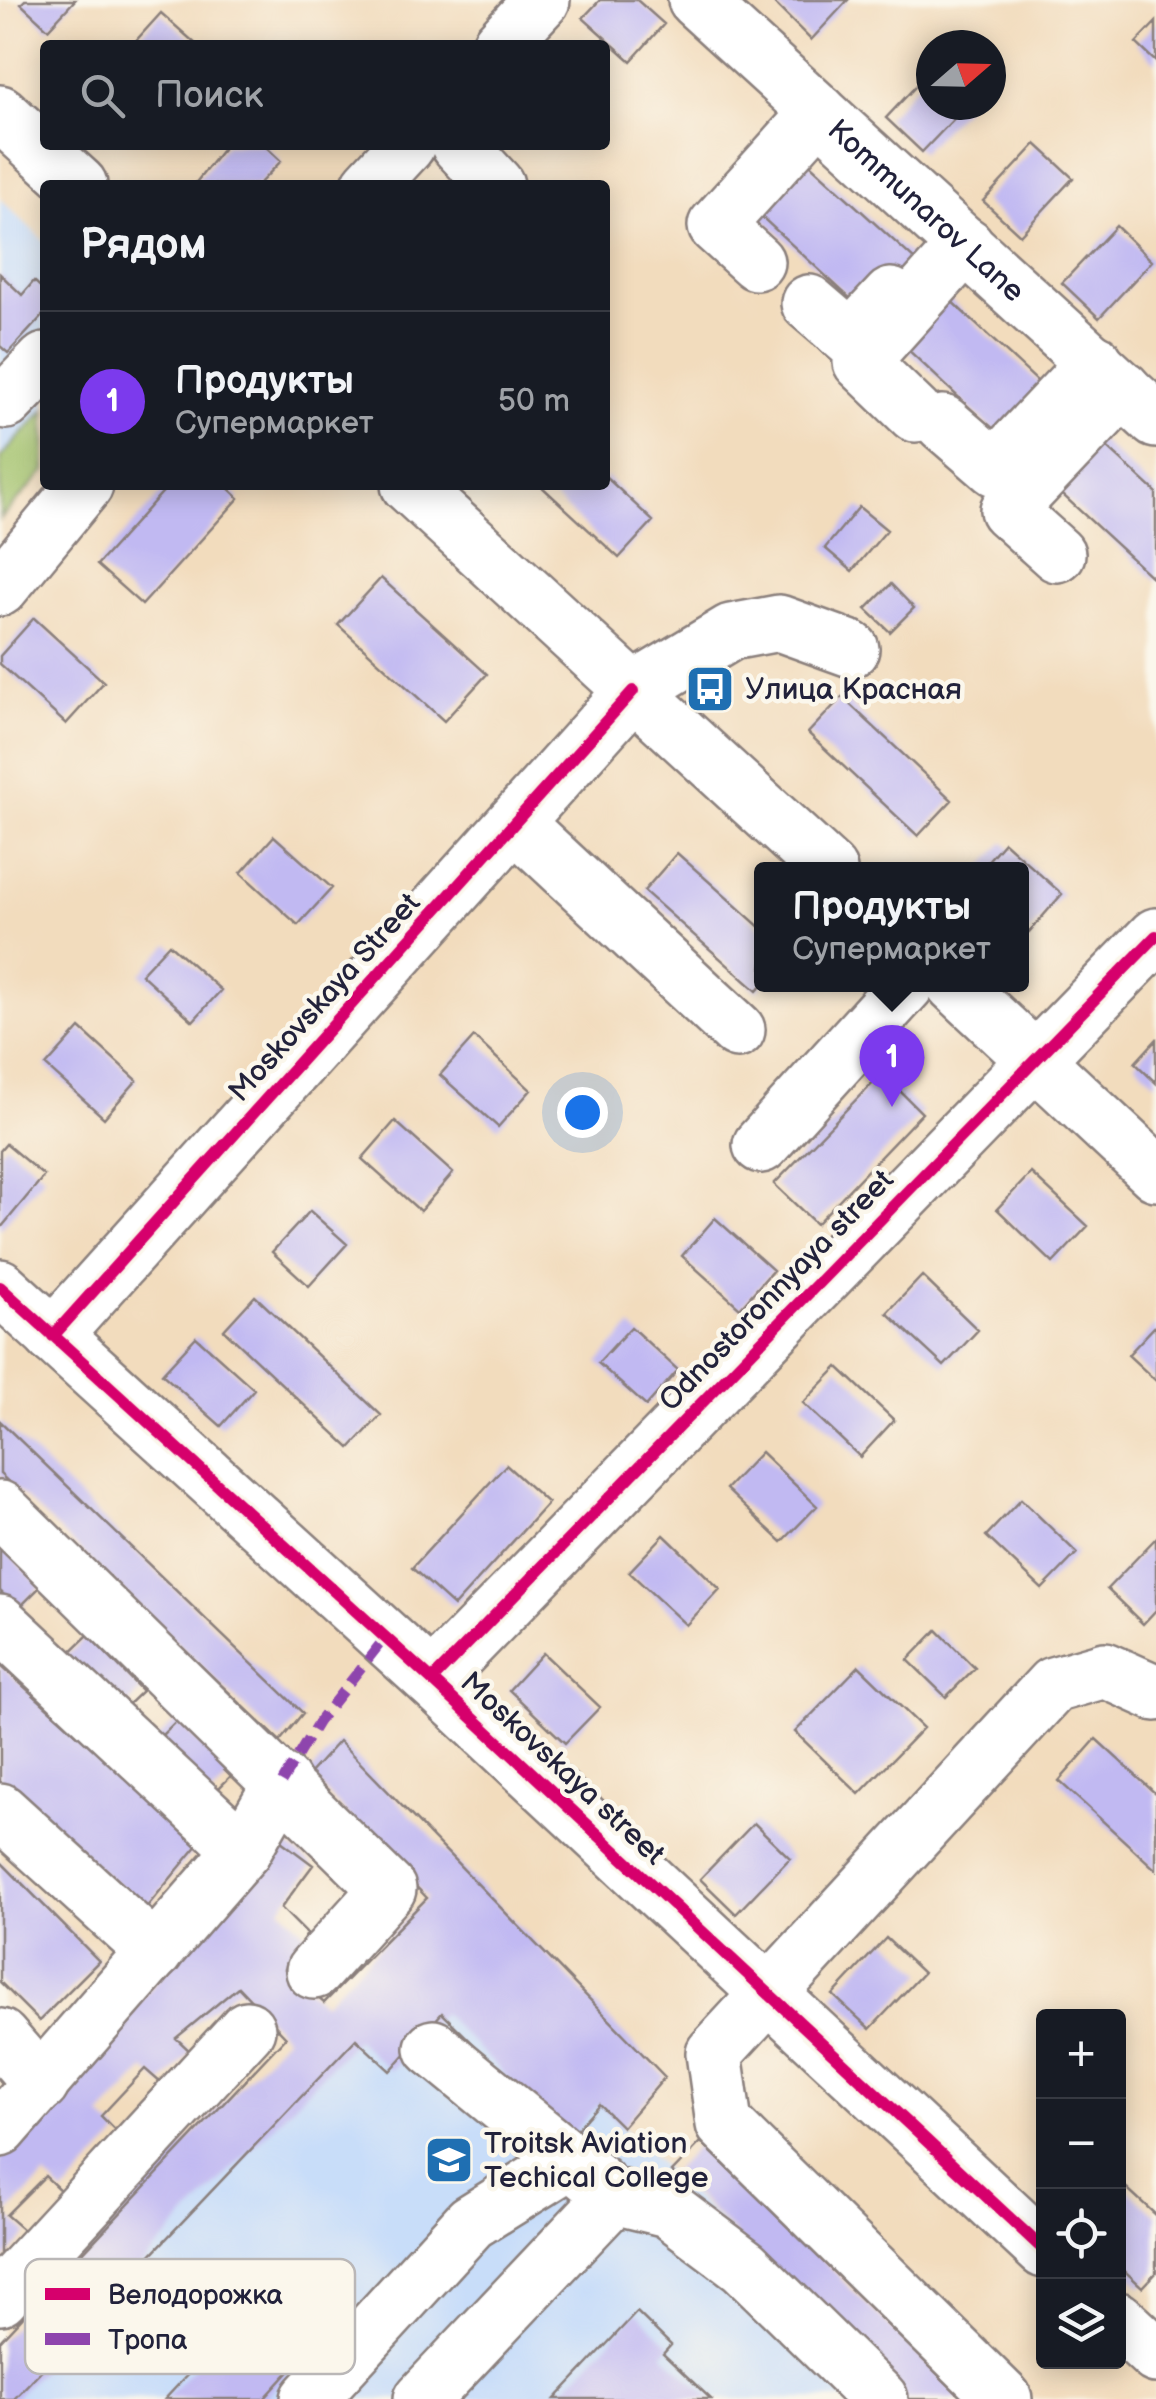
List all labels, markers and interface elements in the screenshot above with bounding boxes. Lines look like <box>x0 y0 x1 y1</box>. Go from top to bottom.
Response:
north arrow <box>916 30 1006 120</box>
search box <box>40 40 610 150</box>
icon: search <box>75 68 130 123</box>
text: Поиск <box>155 73 263 118</box>
street label: Kommunarov Lane <box>820 112 1032 310</box>
text: Рядом <box>80 220 207 271</box>
text: Продукты <box>175 359 354 404</box>
text: 1 <box>106 382 119 421</box>
text: 50 m <box>498 382 570 421</box>
text: Супермаркет <box>175 404 374 443</box>
bus stop icon: Улица Красная <box>684 663 736 715</box>
place label: Улица Красная <box>745 672 962 708</box>
popup <box>754 862 1029 992</box>
text: Продукты <box>792 885 971 930</box>
street label: Moskovskaya Street <box>221 886 428 1110</box>
text: Супермаркет <box>792 930 991 969</box>
pin: 1 <box>860 1024 924 1107</box>
your location <box>557 1087 608 1138</box>
street label: Odnostoronnyaya street <box>652 1163 901 1419</box>
street label: Moskovskaya street <box>453 1665 672 1873</box>
map controls <box>1036 2009 1126 2369</box>
button: + <box>1036 2009 1126 2099</box>
button: − <box>1036 2099 1126 2189</box>
place label: Troitsk Aviation Techical College <box>484 2126 708 2196</box>
school or university icon: Troitsk Aviation Techical College <box>423 2134 475 2186</box>
button: locate <box>1036 2189 1126 2279</box>
legend <box>25 2259 355 2374</box>
text: Велодорожка <box>108 2279 284 2312</box>
button: layers <box>1036 2279 1126 2369</box>
text: Тропа <box>108 2324 188 2357</box>

